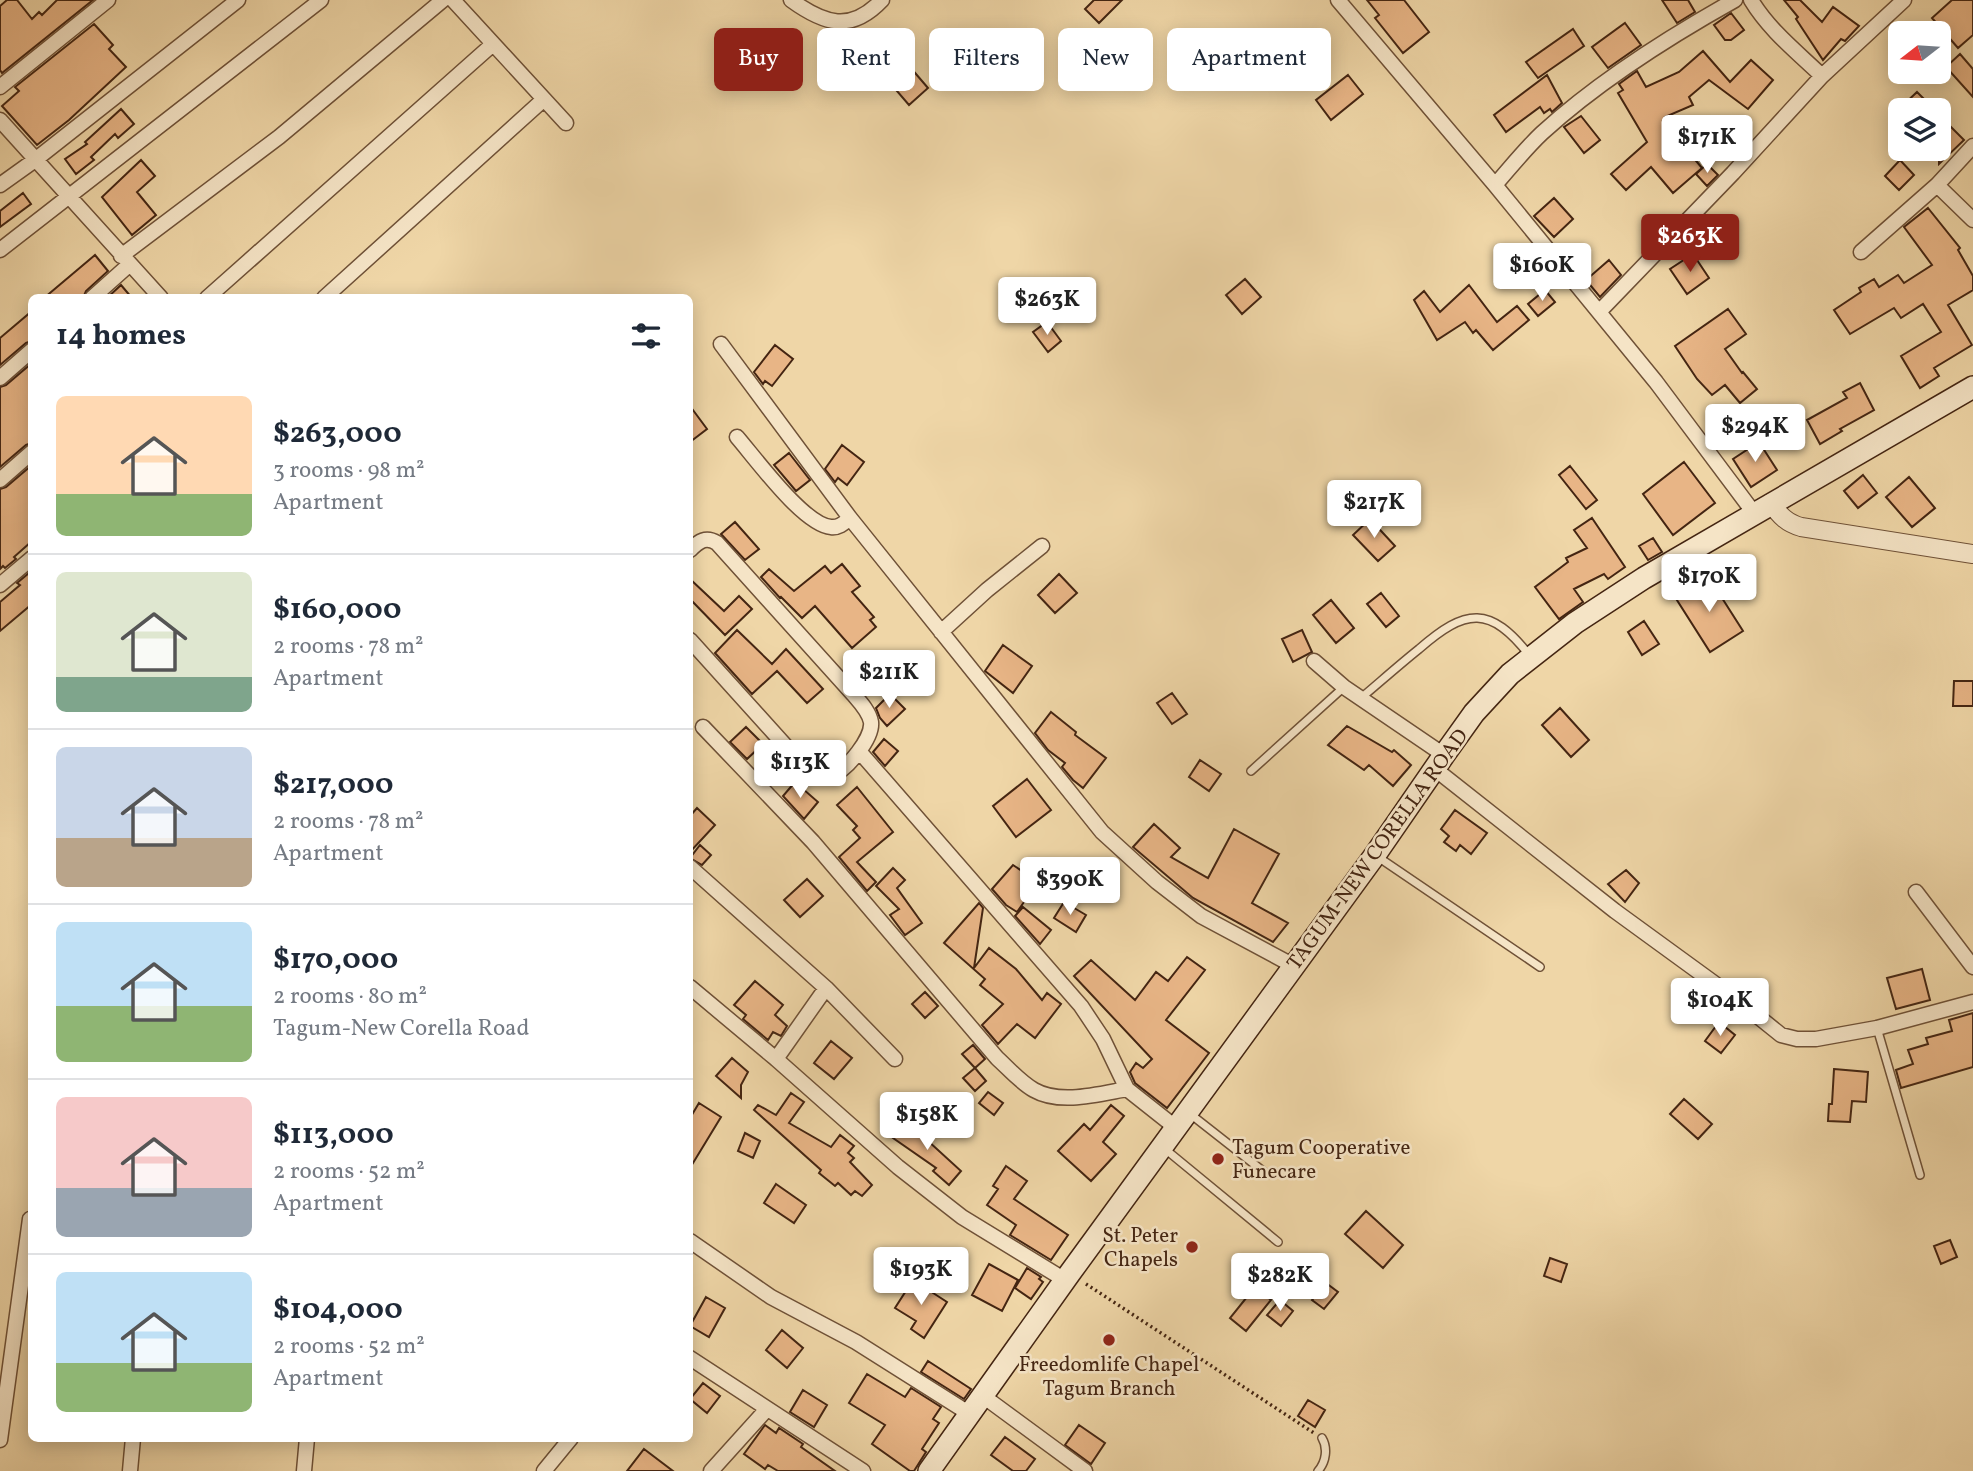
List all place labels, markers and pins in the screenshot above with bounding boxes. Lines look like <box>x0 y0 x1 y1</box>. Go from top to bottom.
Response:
pin: $171K <box>1658 116 1756 175</box>
pin: $263K <box>1641 215 1739 274</box>
pin: $160K <box>1493 244 1591 303</box>
pin: $263K <box>998 278 1096 337</box>
pin: $294K <box>1706 405 1804 464</box>
pin: $217K <box>1325 480 1423 540</box>
pin: $170K <box>1660 554 1758 614</box>
pin: $211K <box>840 650 938 710</box>
pin: $113K <box>751 740 849 800</box>
pin: $390K <box>1021 858 1119 917</box>
pin: $104K <box>1671 978 1769 1038</box>
pin: $158K <box>878 1092 976 1152</box>
place label: Tagum Cooperative Funecare <box>1232 1134 1410 1187</box>
marker: Tagum Cooperative Funecare <box>1210 1151 1226 1167</box>
place label: St. Peter Chapels <box>1102 1222 1178 1275</box>
marker: St. Peter Chapels <box>1184 1239 1200 1255</box>
pin: $193K <box>872 1248 970 1307</box>
pin: $282K <box>1231 1254 1329 1313</box>
marker: Freedomlife Chapel Tagum Branch <box>1101 1332 1117 1348</box>
place label: Freedomlife Chapel Tagum Branch <box>1019 1351 1199 1404</box>

